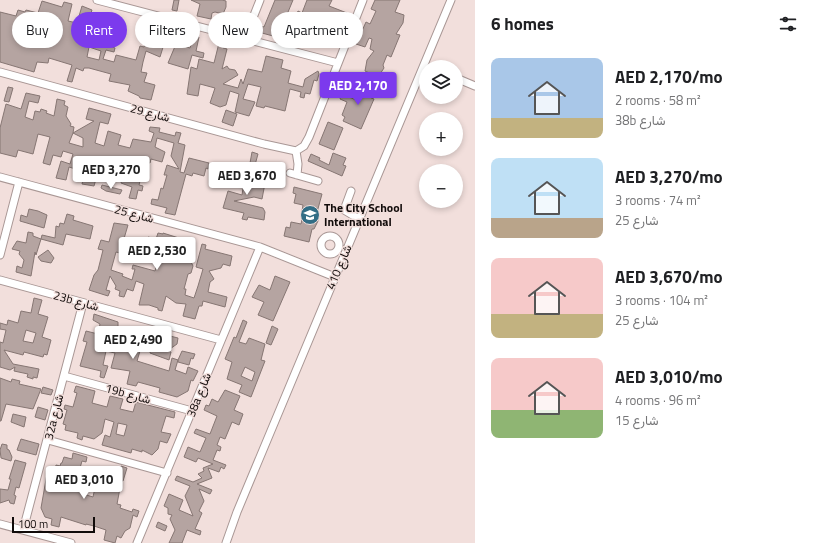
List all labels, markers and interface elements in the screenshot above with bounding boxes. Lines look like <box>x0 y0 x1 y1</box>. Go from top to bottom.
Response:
text: 6 homes <box>491 11 554 37</box>
chip: Buy <box>12 12 63 48</box>
chip: Rent <box>71 12 127 48</box>
chip: Filters <box>135 12 200 48</box>
chip: New <box>208 12 263 48</box>
chip: Apartment <box>271 12 363 48</box>
icon: filters <box>777 13 799 35</box>
map controls <box>419 60 463 208</box>
button: layers <box>419 60 463 104</box>
text: AED 2,170/mo <box>615 64 723 90</box>
pin: AED 2,170 <box>312 72 404 106</box>
icon: home <box>523 74 571 122</box>
text: AED 2,170 <box>329 75 387 95</box>
text: 2 rooms · 58 m² <box>615 90 701 110</box>
street label: شارع 29 <box>128 98 172 127</box>
text: 38b شارع <box>615 110 665 130</box>
button: + <box>419 112 463 156</box>
pin: AED 3,270 <box>65 156 157 190</box>
text: AED 3,270 <box>82 159 140 179</box>
pin: AED 3,670 <box>201 162 293 196</box>
button: − <box>419 164 463 208</box>
text: AED 3,270/mo <box>615 164 723 190</box>
text: AED 3,670 <box>218 165 276 185</box>
icon: home <box>523 174 571 222</box>
text: 3 rooms · 74 m² <box>615 190 701 210</box>
place label: The City School International <box>324 198 403 231</box>
street label: شارع 25 <box>112 199 156 228</box>
school or university icon: The City School International <box>299 204 321 226</box>
text: شارع 25 <box>615 210 659 230</box>
pin: AED 2,530 <box>111 237 203 271</box>
text: AED 2,530 <box>128 240 186 260</box>
street label: شارع 410 <box>321 241 356 292</box>
text: AED 3,670/mo <box>615 264 723 290</box>
icon: home <box>523 274 571 322</box>
street label: 23b شارع <box>51 285 101 316</box>
text: 3 rooms · 104 m² <box>615 290 708 310</box>
text: شارع 25 <box>615 310 659 330</box>
pin: AED 2,490 <box>87 326 179 360</box>
text: AED 2,490 <box>104 329 162 349</box>
text: AED 3,010/mo <box>615 364 723 390</box>
street label: 38a شارع <box>181 370 216 420</box>
icon: home <box>523 374 571 422</box>
street label: 19b شارع <box>103 378 153 409</box>
text: 4 rooms · 96 m² <box>615 390 701 410</box>
street label: 32a شارع <box>39 392 68 442</box>
text: شارع 15 <box>615 410 659 430</box>
pin: AED 3,010 <box>38 466 130 500</box>
text: AED 3,010 <box>55 469 113 489</box>
scale bar <box>12 515 95 534</box>
text: 100 m <box>18 516 48 532</box>

